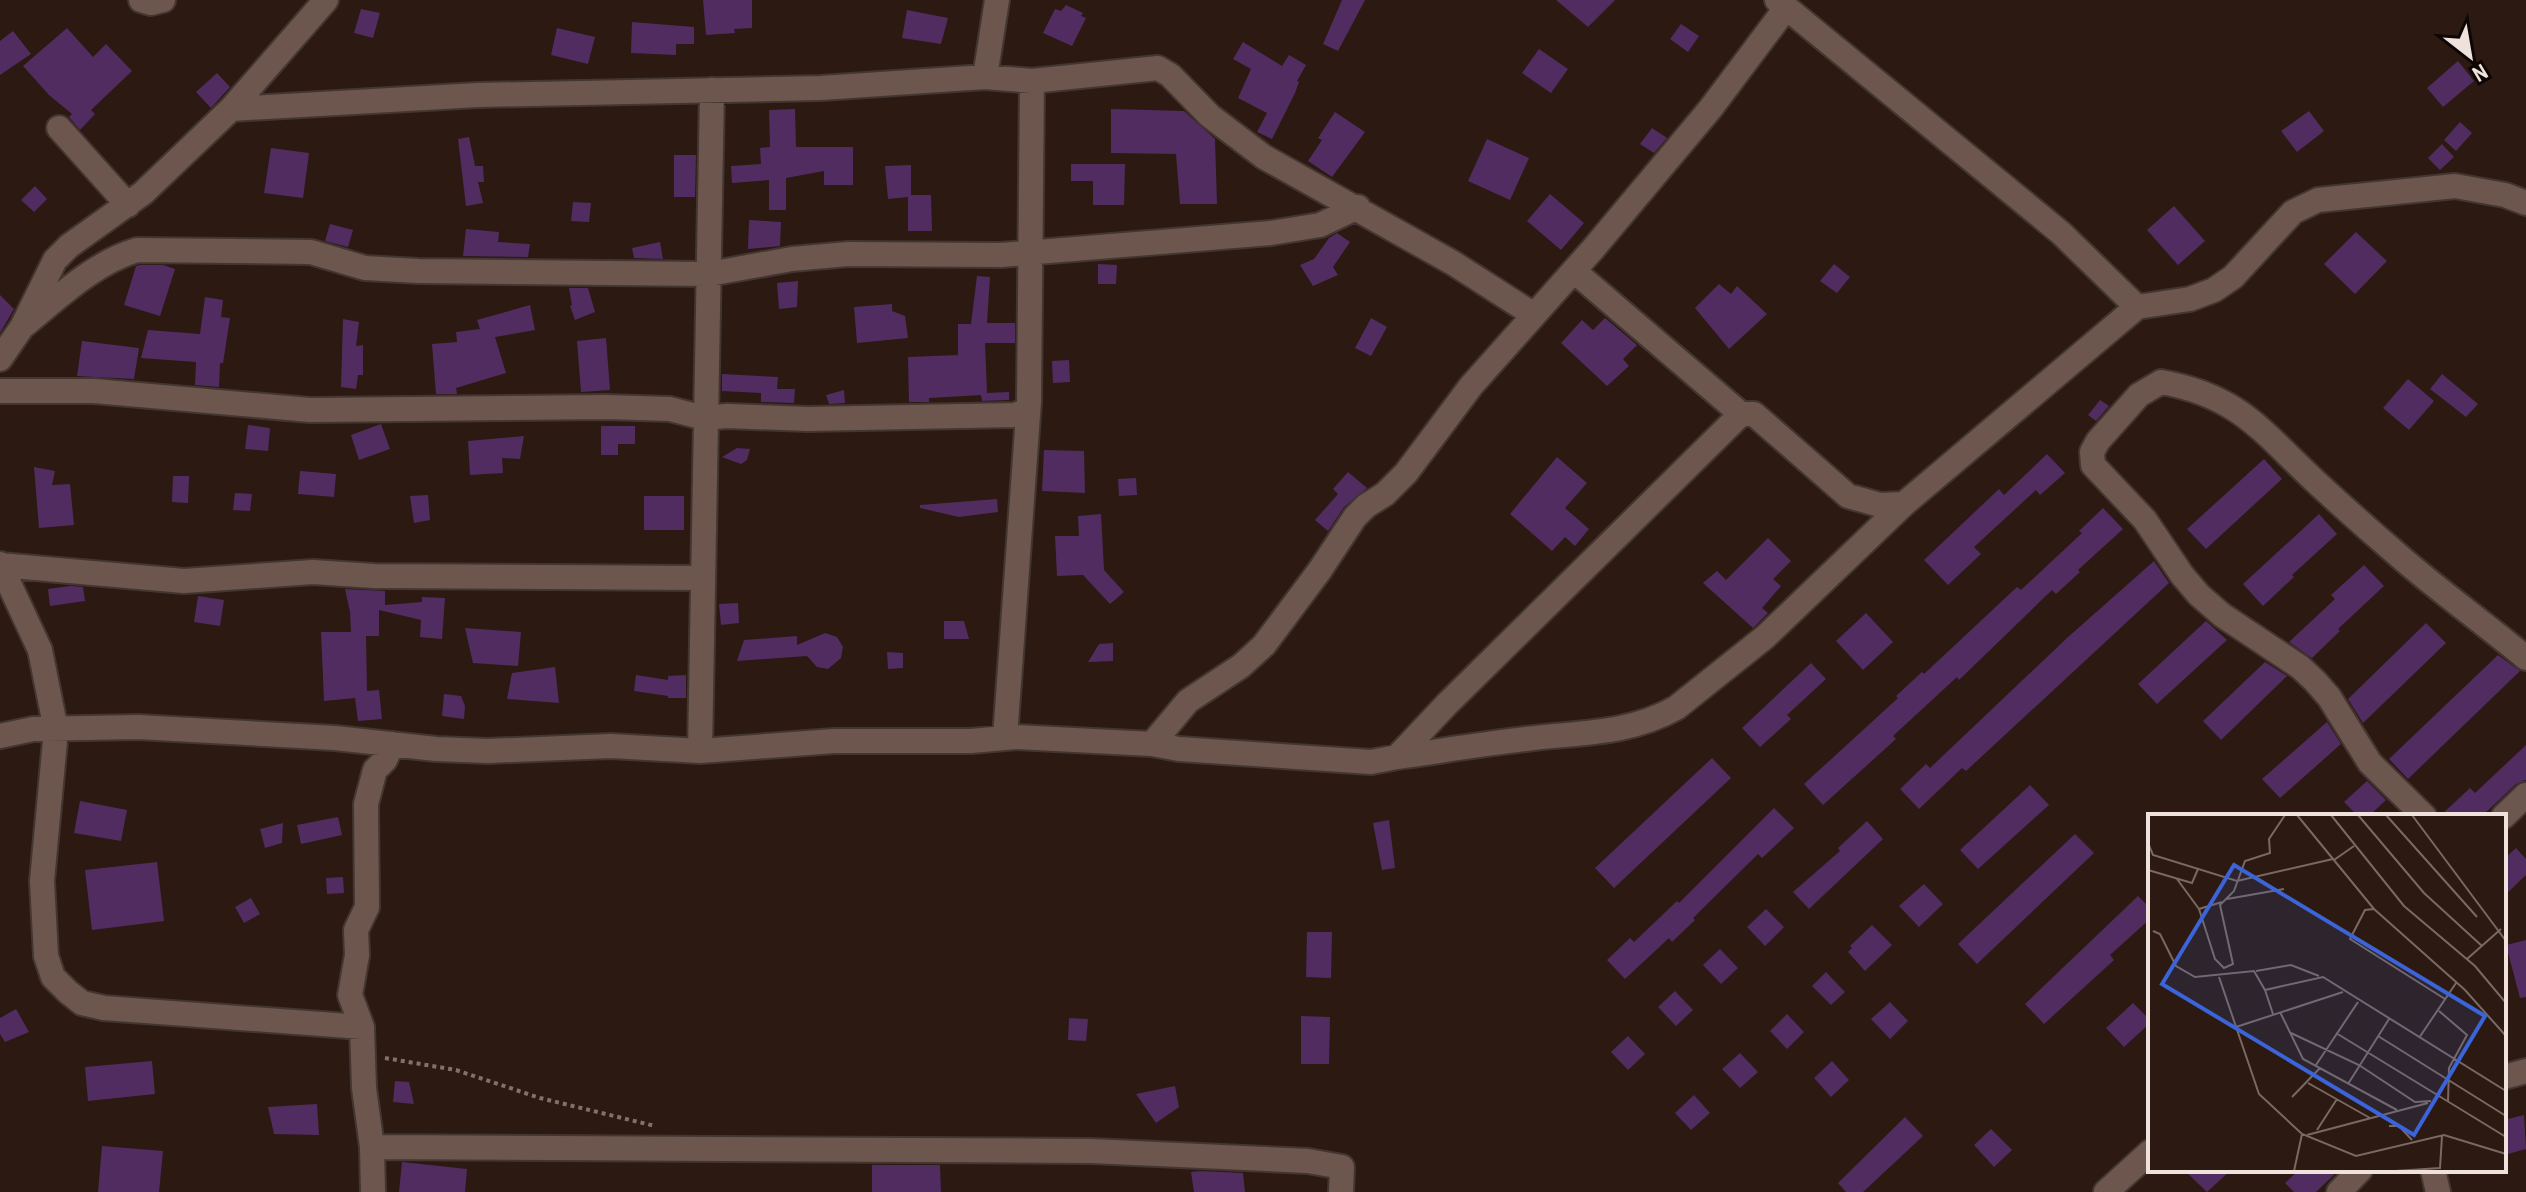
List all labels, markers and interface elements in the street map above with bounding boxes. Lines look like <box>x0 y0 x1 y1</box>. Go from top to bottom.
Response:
north arrow <box>2430 16 2510 96</box>
text: N <box>2467 57 2494 89</box>
inset map <box>2148 814 2506 1172</box>

